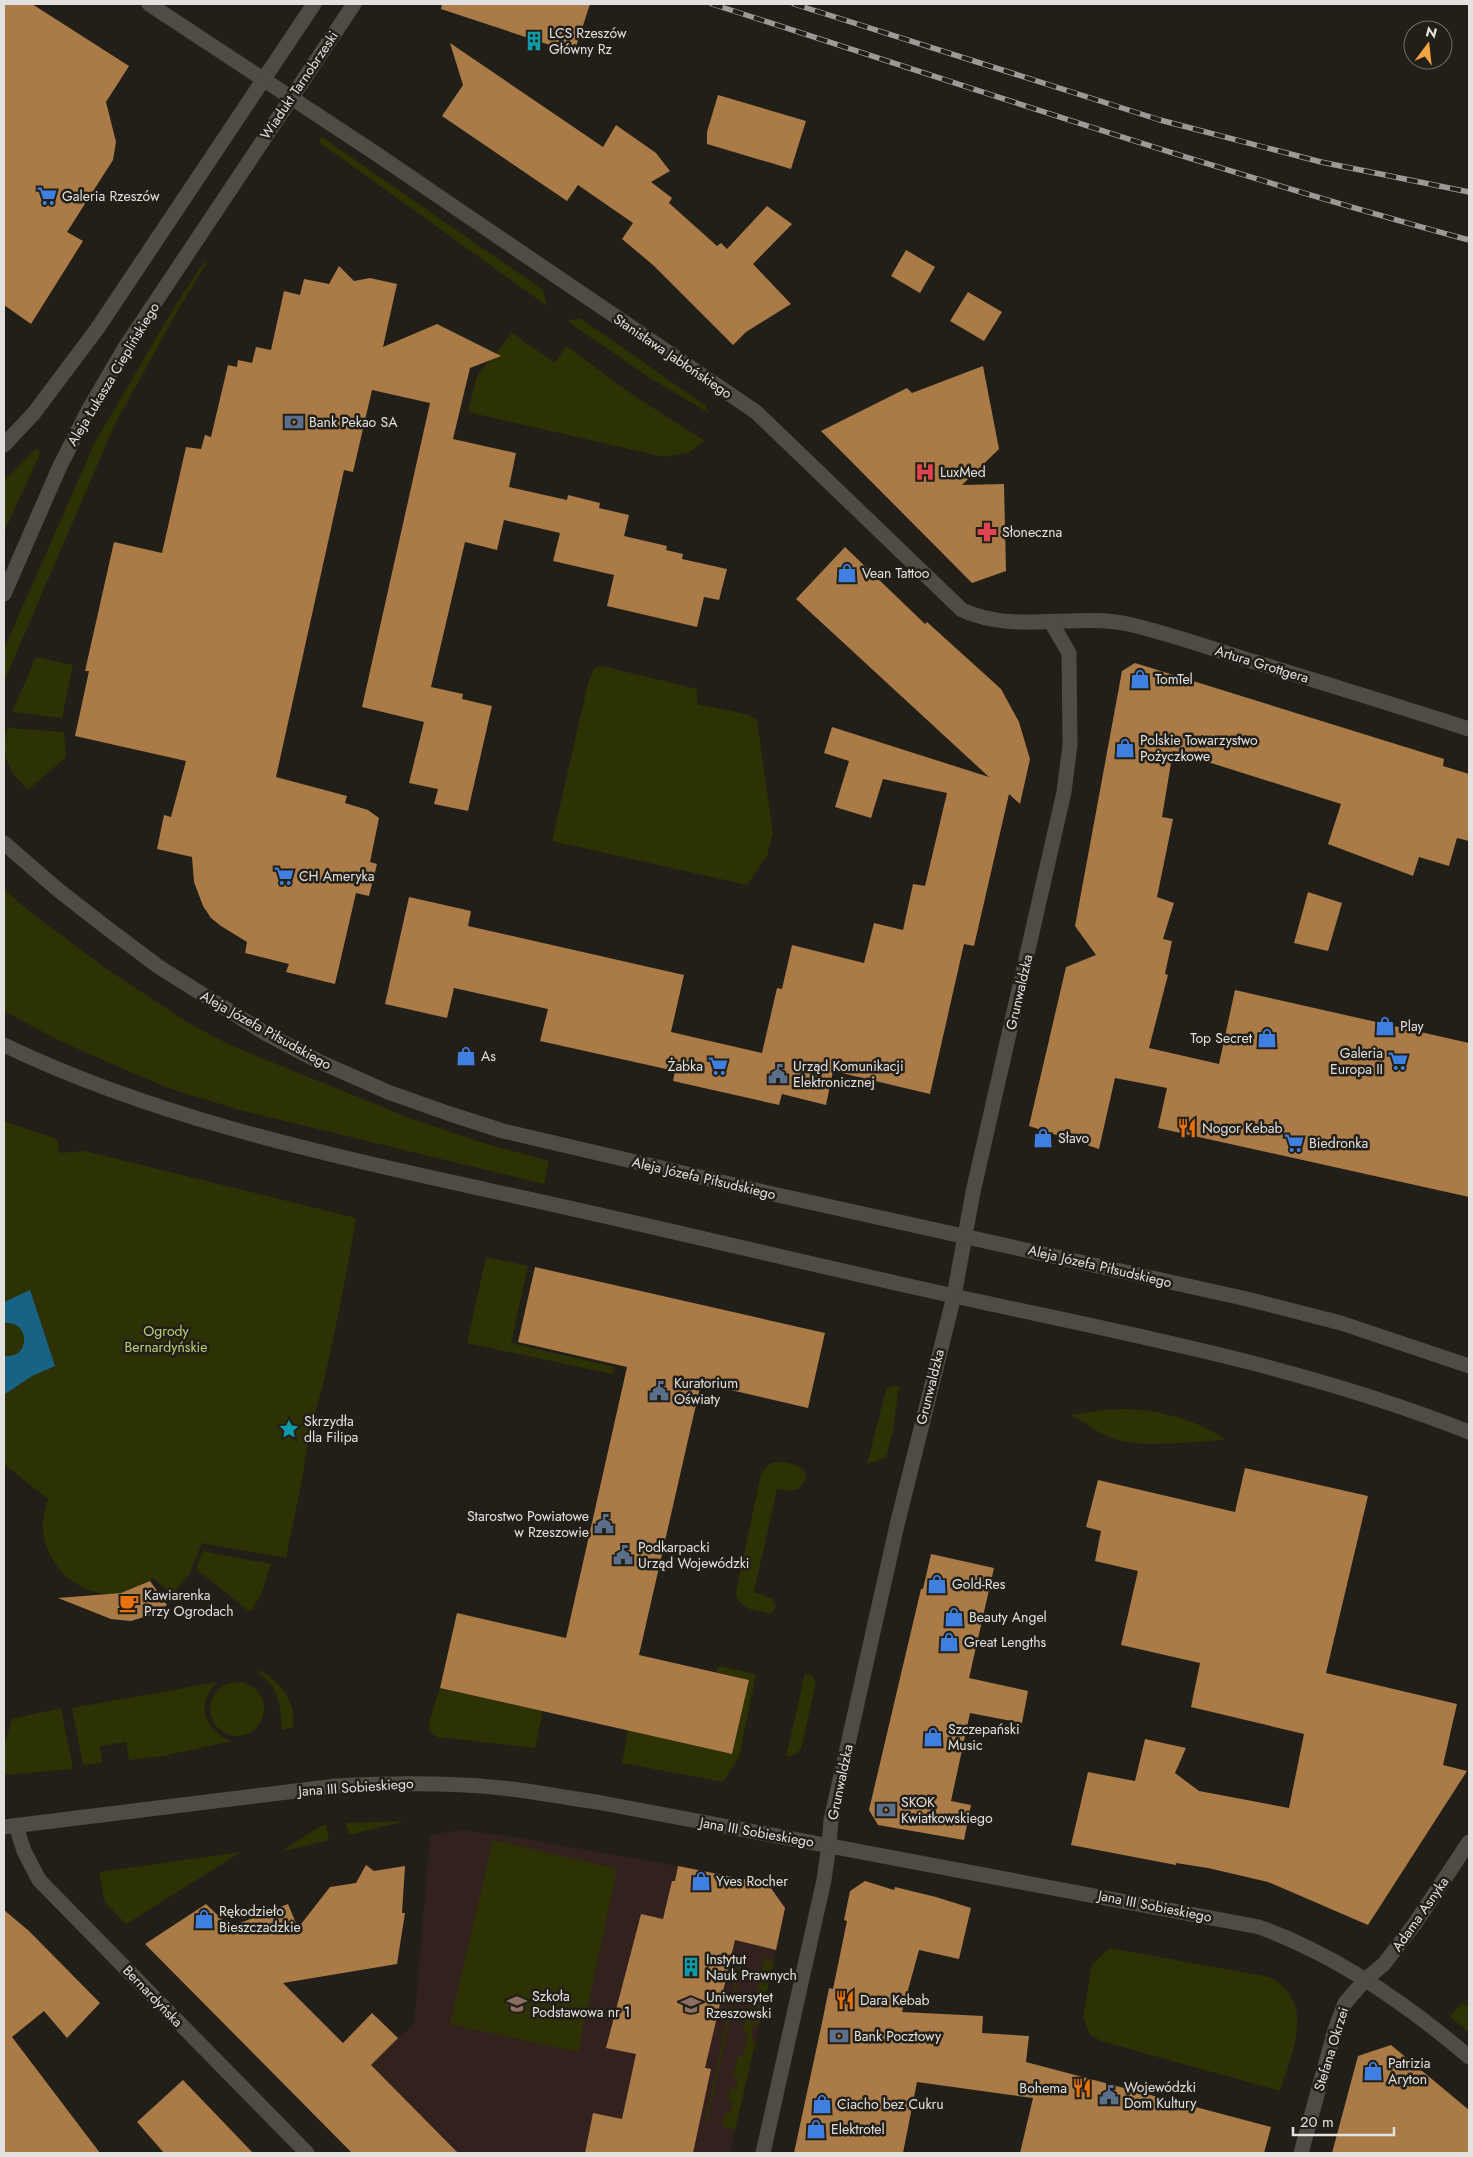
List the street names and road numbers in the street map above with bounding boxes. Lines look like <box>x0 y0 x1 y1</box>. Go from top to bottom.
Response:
street label: Wiadukt Tarnobrzeski <box>255 27 343 143</box>
street label: Aleja Łukasza Cieplińskiego <box>62 298 164 450</box>
street label: Stanisława Jabłońskiego <box>610 309 737 403</box>
street label: Artura Grottgera <box>1213 640 1311 688</box>
street label: Grunwaldzka <box>1001 952 1037 1032</box>
street label: Aleja Józefa Piłsudskiego <box>197 986 335 1075</box>
street label: Aleja Józefa Piłsudskiego <box>630 1152 778 1204</box>
street label: Aleja Józefa Piłsudskiego <box>1026 1240 1174 1292</box>
street label: Grunwaldzka <box>911 1347 949 1427</box>
street label: Grunwaldzka <box>822 1742 858 1822</box>
street label: Jana III Sobieskiego <box>296 1773 415 1801</box>
street label: Jana III Sobieskiego <box>697 1812 816 1852</box>
street label: Adama Asnyka <box>1387 1873 1453 1955</box>
street label: Jana III Sobieskiego <box>1095 1885 1214 1927</box>
street label: Bernardyńska <box>118 1961 188 2031</box>
street label: Stefana Okrzei <box>1309 2005 1353 2093</box>

